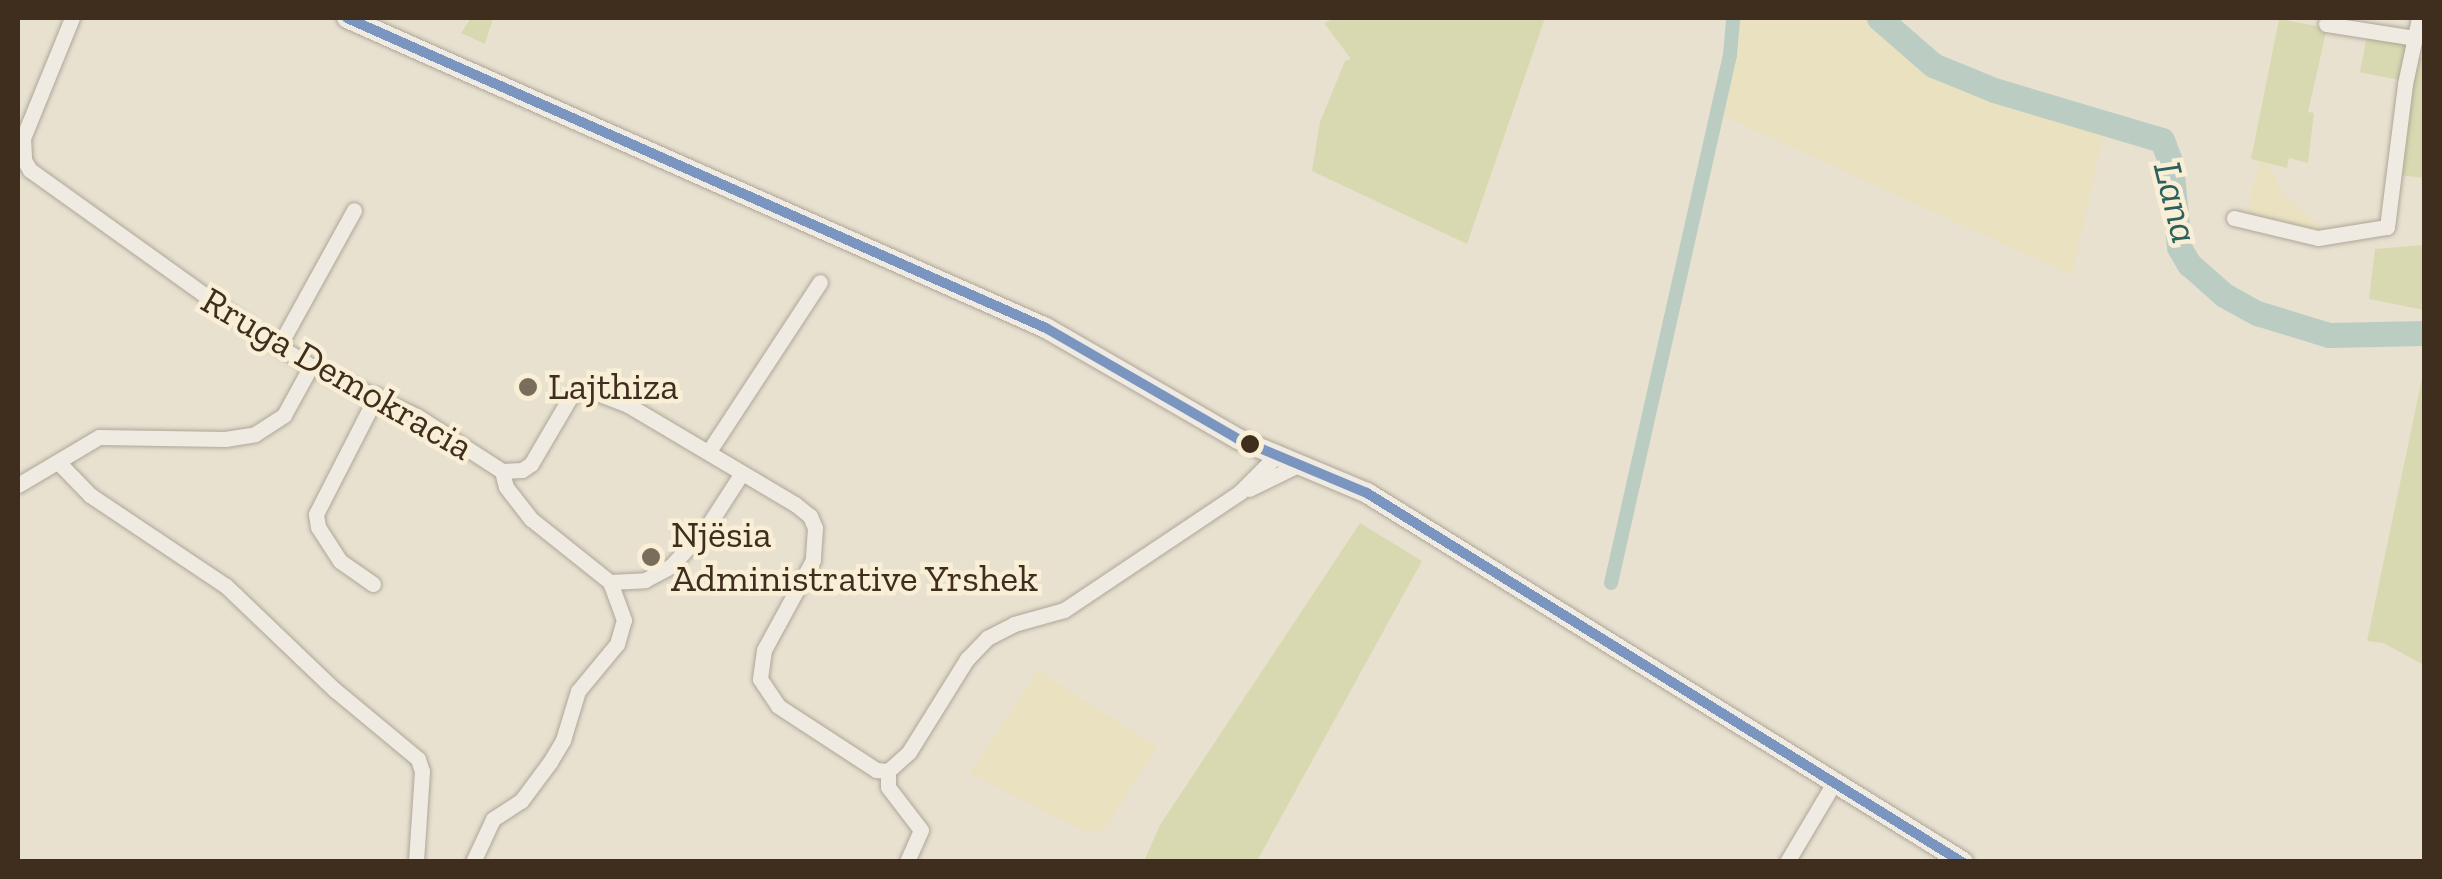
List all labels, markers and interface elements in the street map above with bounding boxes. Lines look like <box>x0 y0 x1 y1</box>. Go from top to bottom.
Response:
water label: Lana <box>2144 156 2210 248</box>
street label: Rruga Demokracia <box>193 278 481 470</box>
place label: Lajthiza <box>548 364 679 410</box>
marker: Lajthiza <box>517 376 539 398</box>
unlabelled marker <box>1240 434 1260 454</box>
place label: Njësia Administrative Yrshek <box>671 512 1039 602</box>
marker: Njësia Administrative Yrshek <box>640 546 662 568</box>

